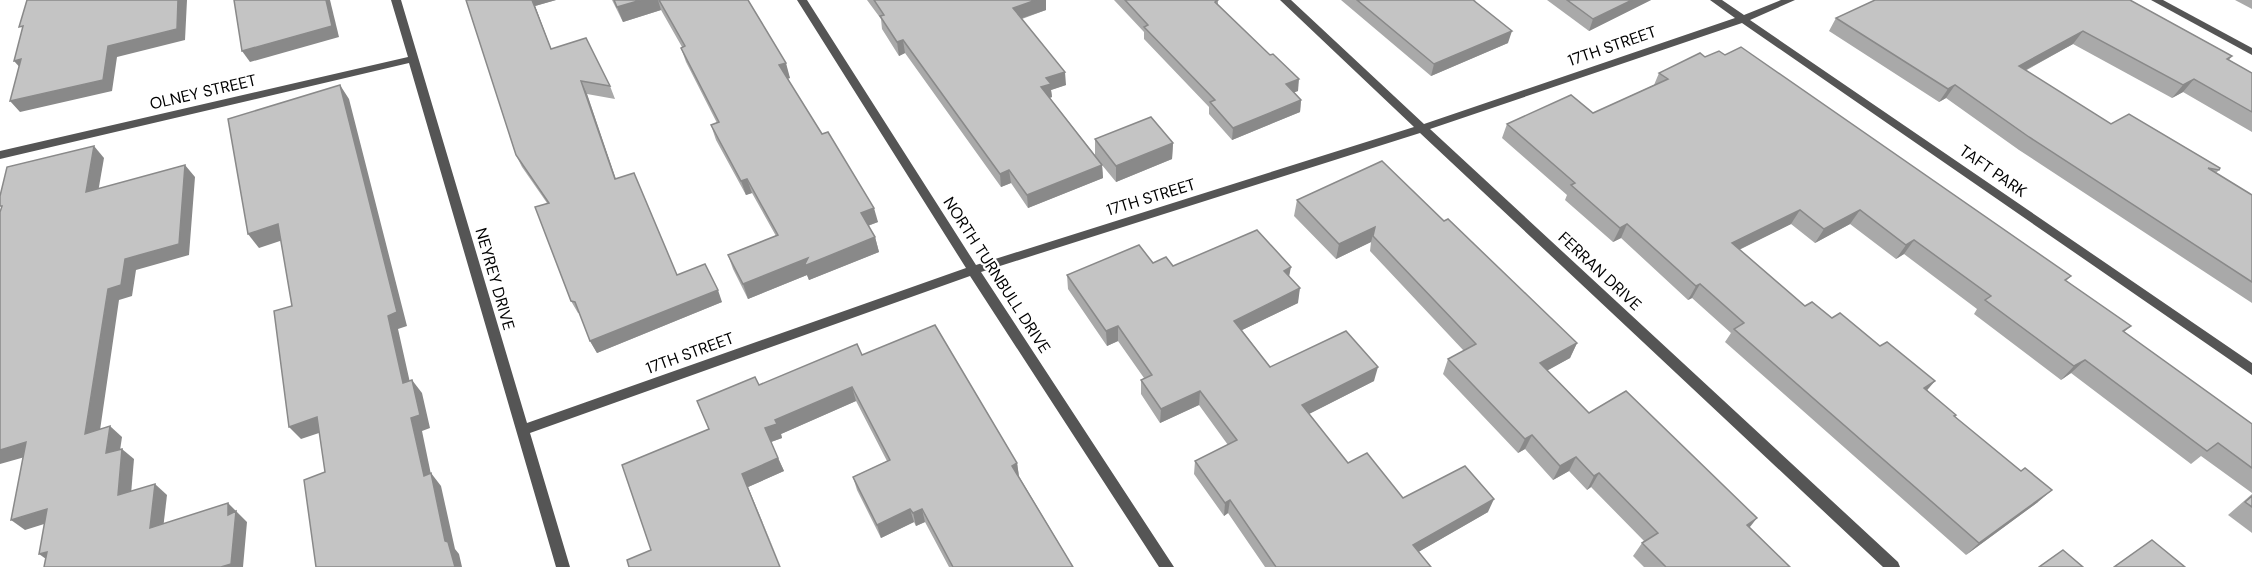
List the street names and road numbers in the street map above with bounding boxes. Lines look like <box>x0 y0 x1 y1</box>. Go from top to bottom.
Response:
street label: 17TH STREET <box>1565 21 1659 71</box>
street label: OLNEY STREET <box>148 70 258 114</box>
street label: TAFT PARK <box>1955 140 2031 202</box>
street label: 17TH STREET <box>1104 173 1198 221</box>
street label: NORTH TURNBULL DRIVE <box>939 193 1055 357</box>
street label: NEYREY DRIVE <box>470 225 520 333</box>
street label: FERRAN DRIVE <box>1554 227 1646 315</box>
street label: 17TH STREET <box>643 327 737 379</box>

